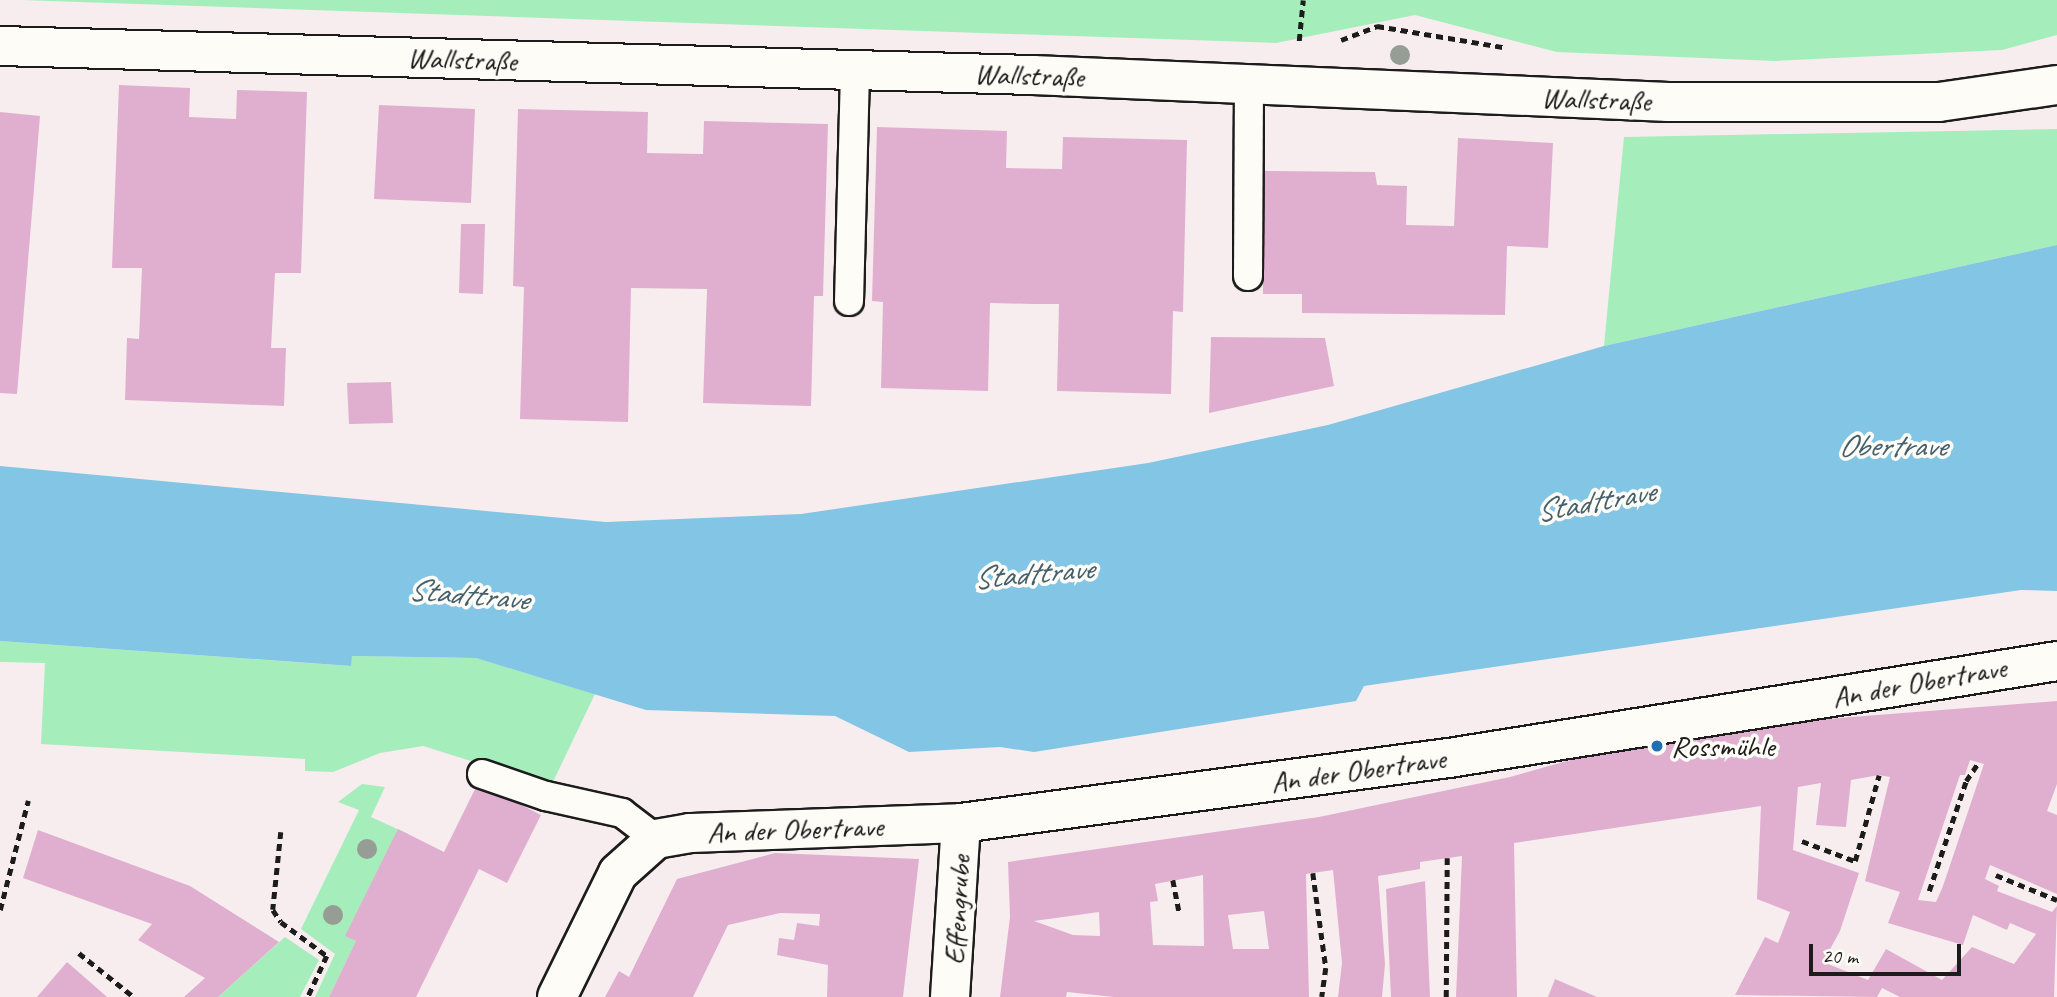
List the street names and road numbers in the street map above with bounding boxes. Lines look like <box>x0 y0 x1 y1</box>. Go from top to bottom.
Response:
street label: Wallstraße <box>407 39 517 79</box>
street label: Wallstraße <box>974 55 1084 95</box>
street label: Wallstraße <box>1541 79 1651 119</box>
street label: An der Obertrave <box>1829 649 2009 715</box>
street label: An der Obertrave <box>1268 740 1448 800</box>
street label: An der Obertrave <box>706 808 884 850</box>
street label: Effengrube <box>936 854 978 966</box>

